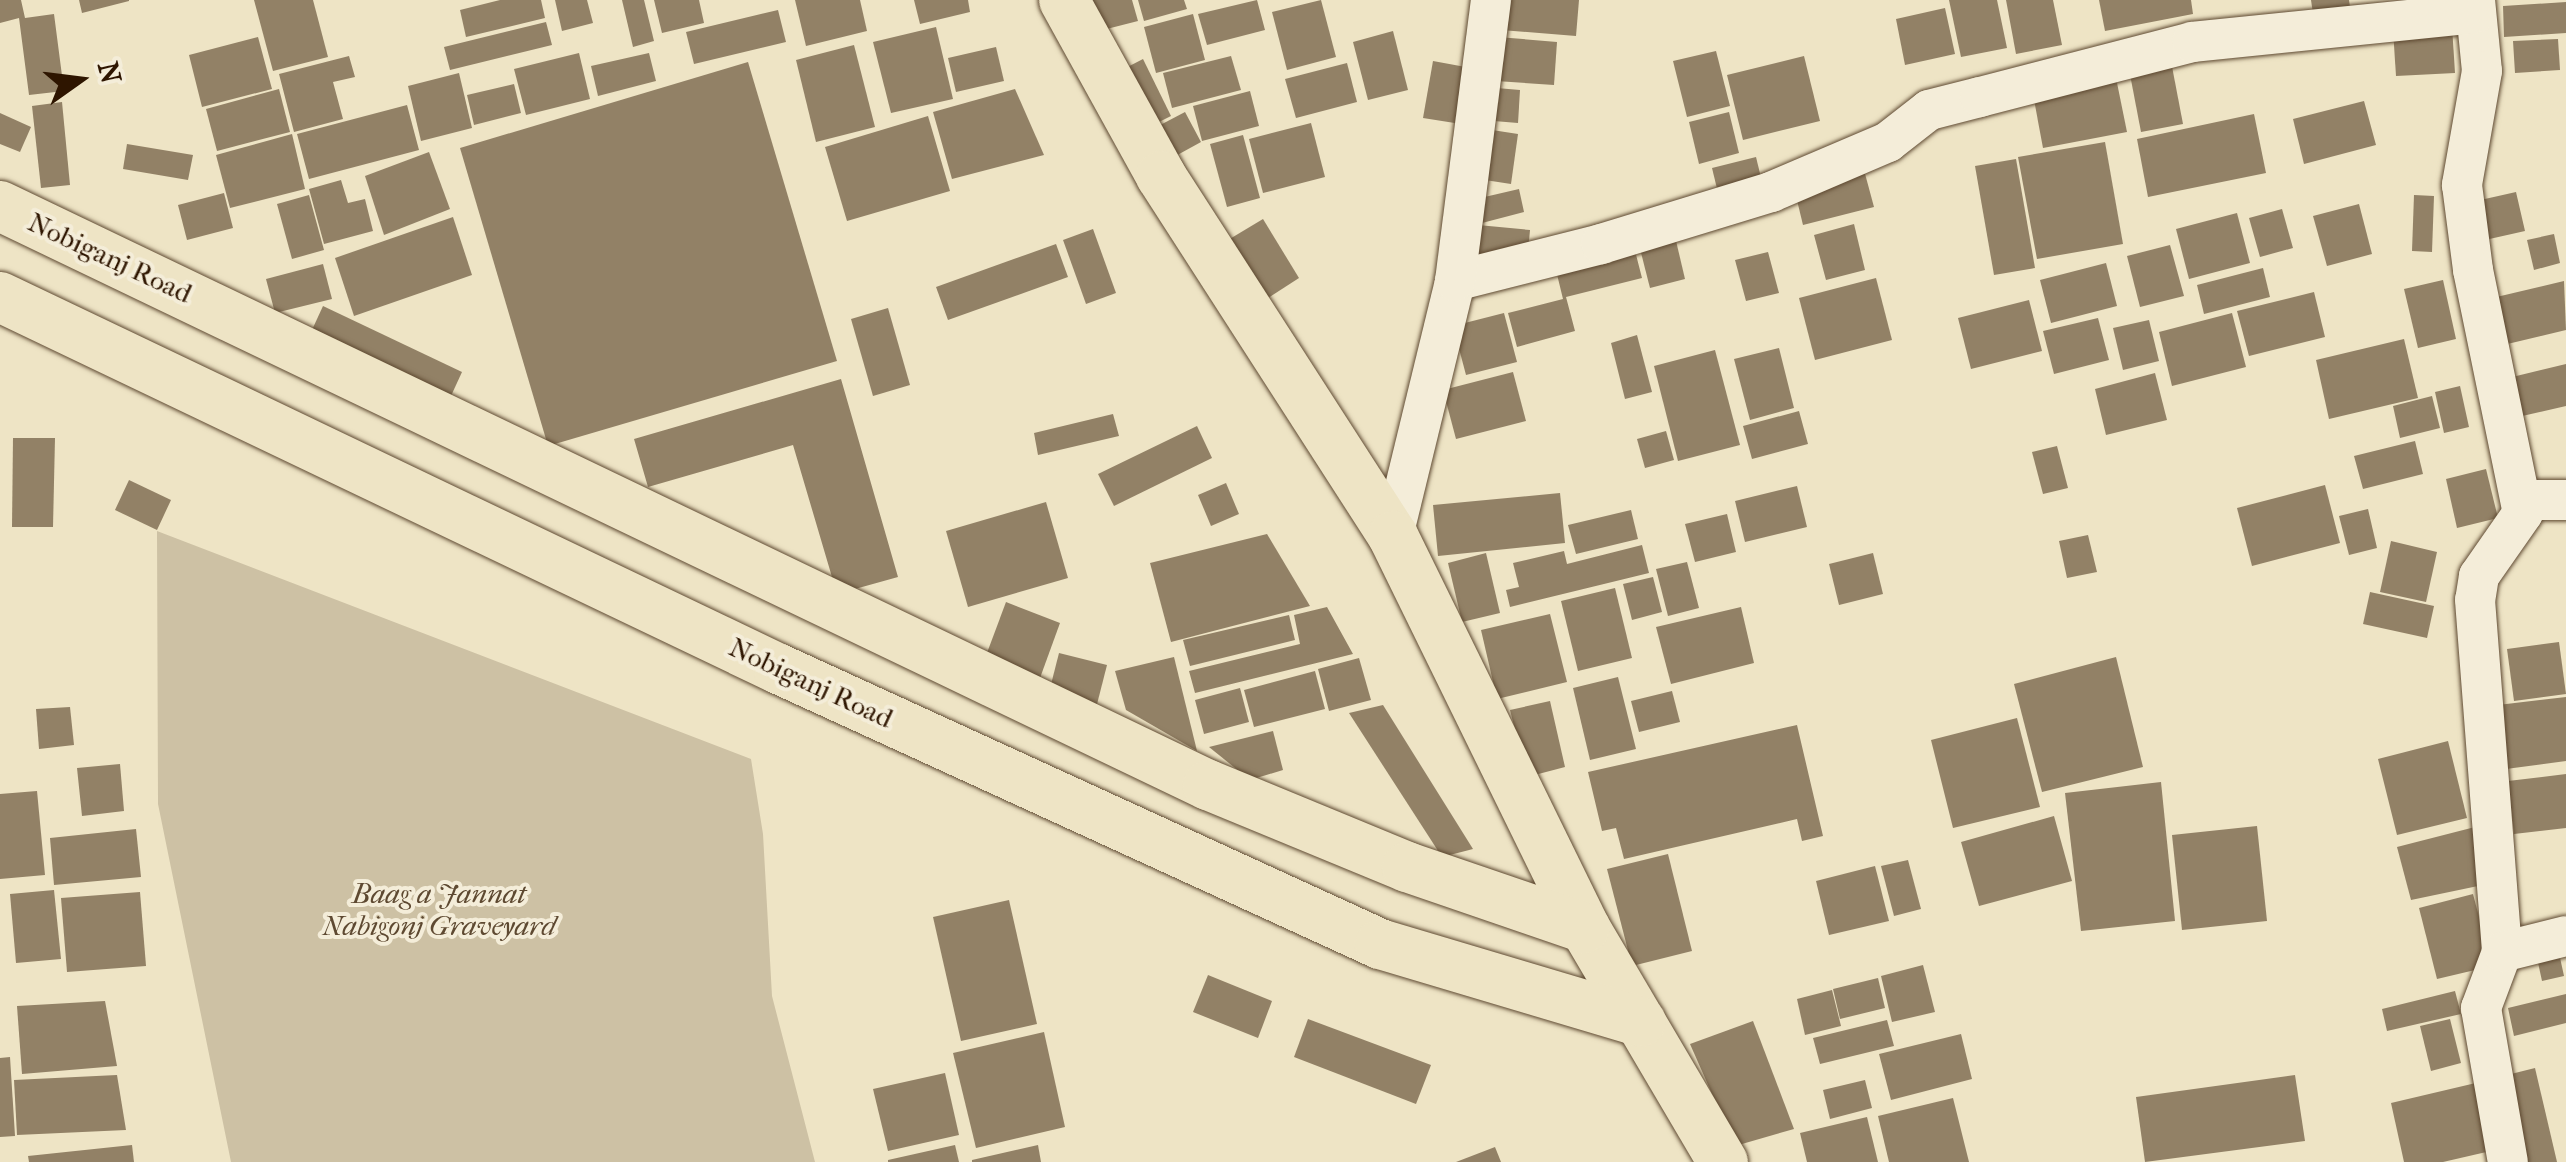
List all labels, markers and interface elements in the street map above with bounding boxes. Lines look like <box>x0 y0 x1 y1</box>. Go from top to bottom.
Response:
north arrow <box>30 30 130 130</box>
text: N <box>91 58 128 87</box>
street label: Nobiganj Road <box>23 205 197 311</box>
street label: Nobiganj Road <box>724 630 898 736</box>
park label: Baag a Jannat Nabigonj Graveyard <box>322 877 556 943</box>

